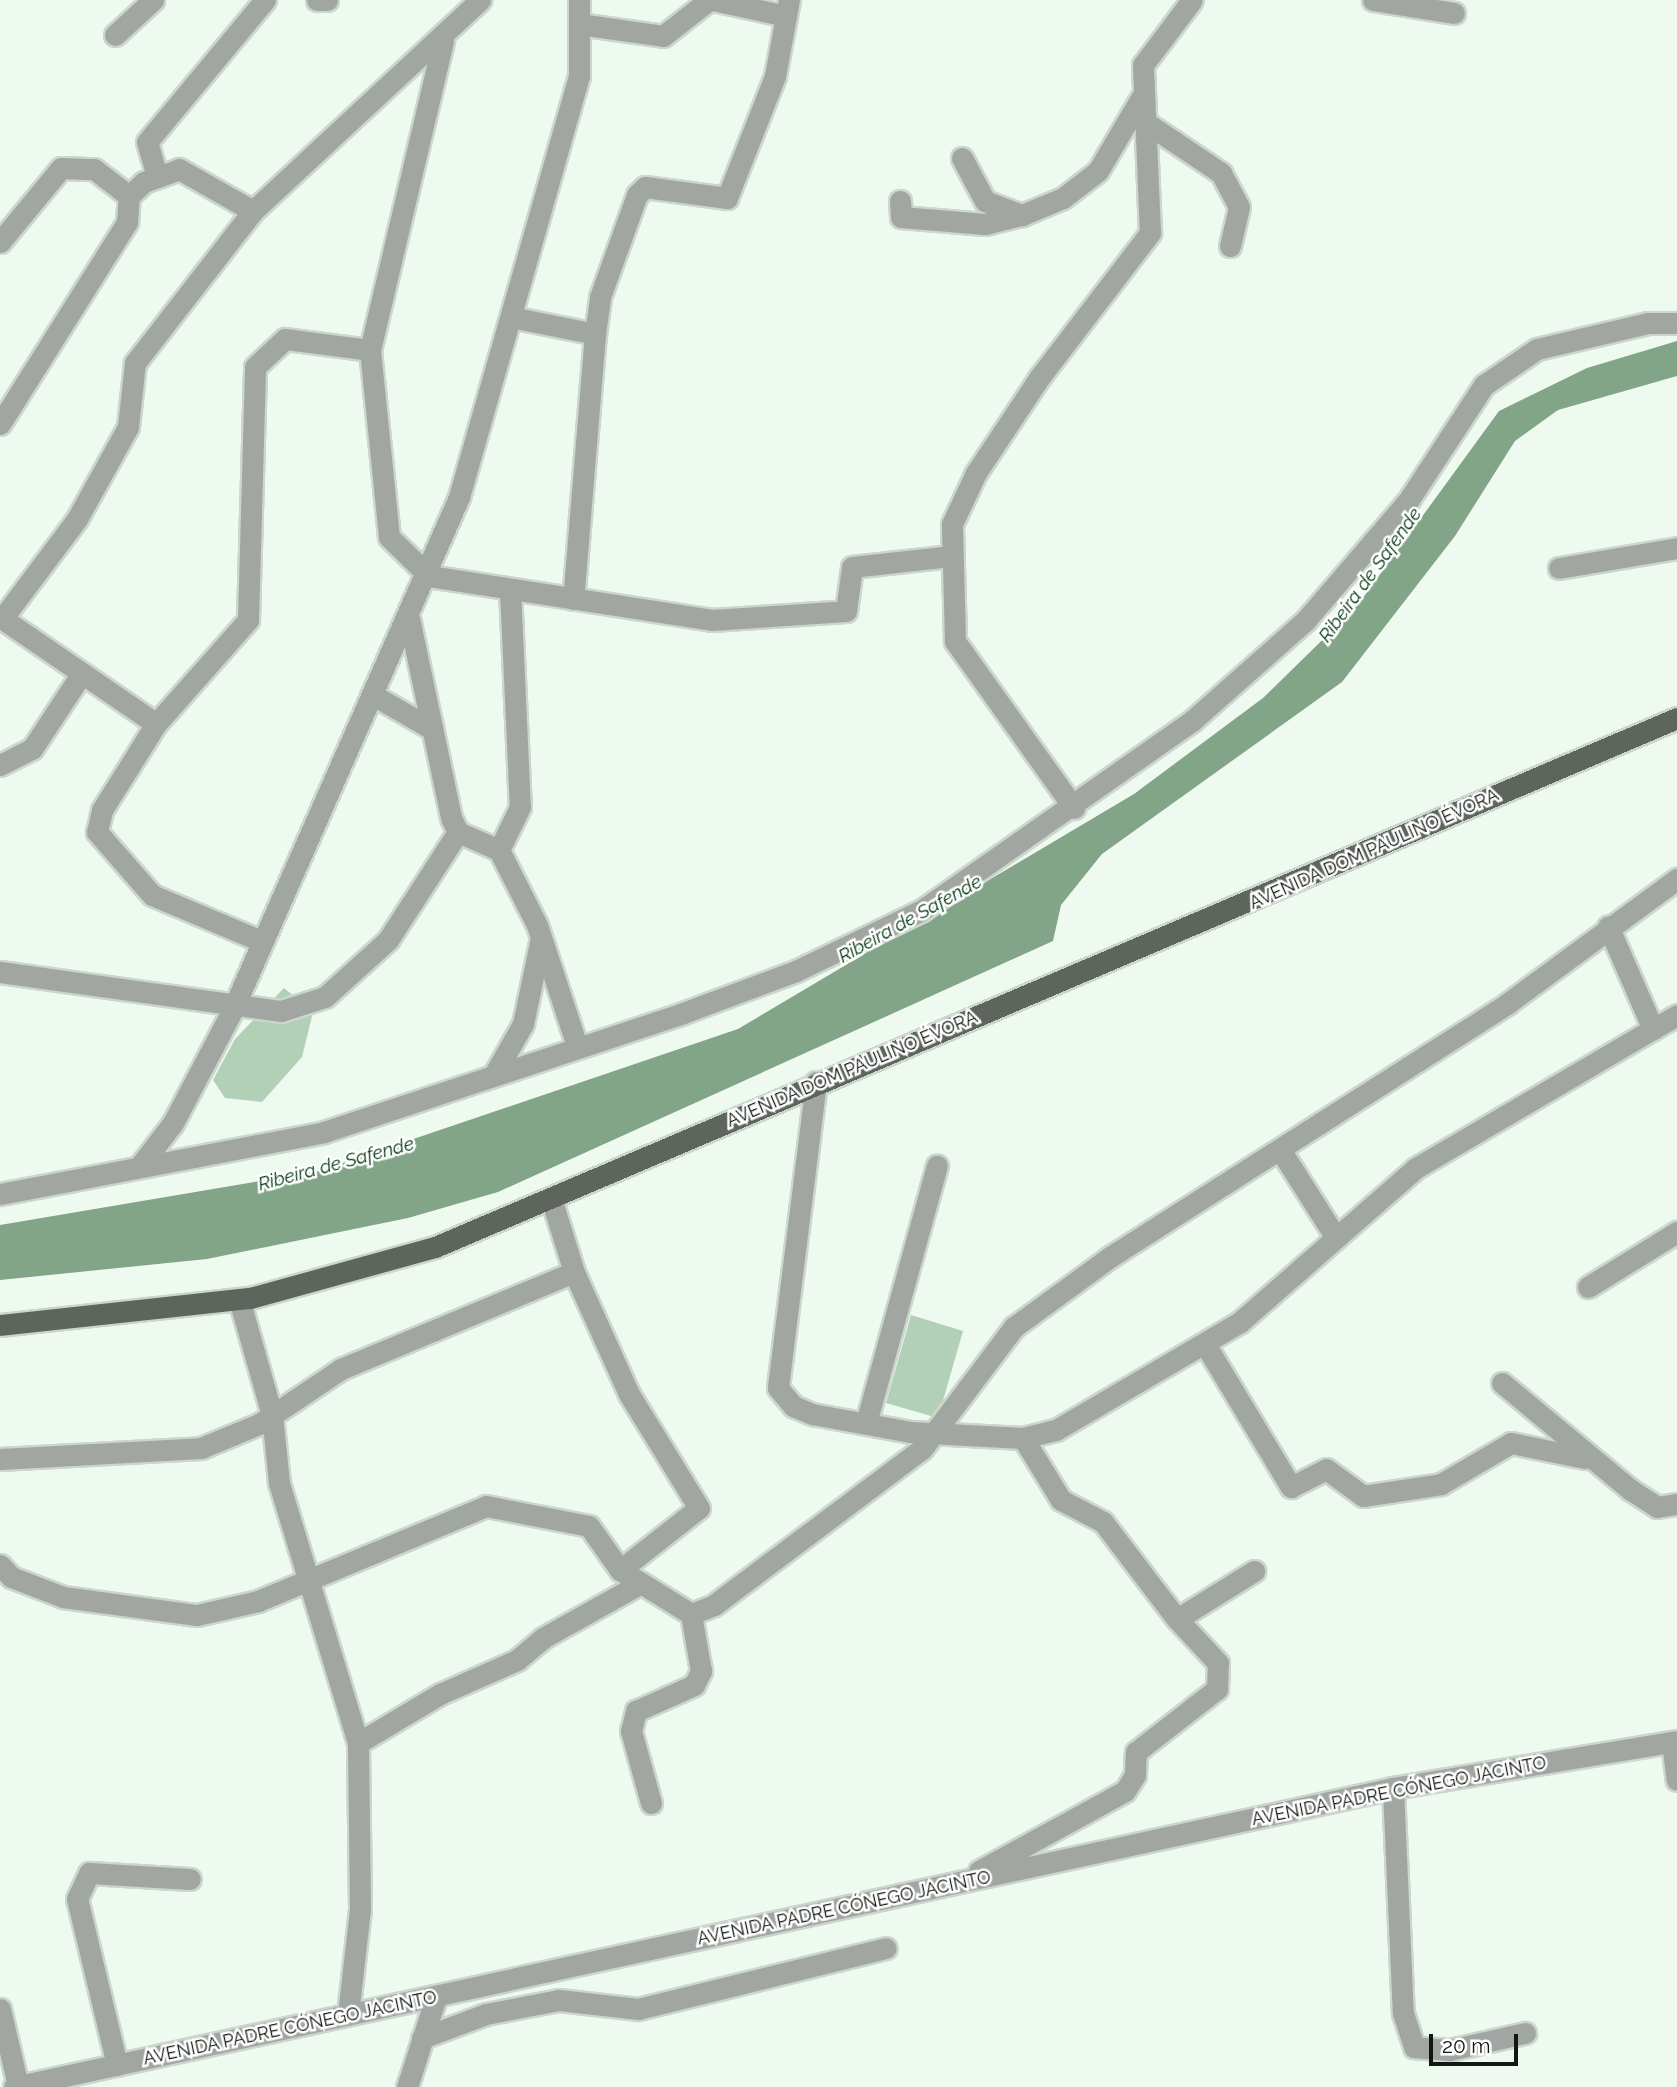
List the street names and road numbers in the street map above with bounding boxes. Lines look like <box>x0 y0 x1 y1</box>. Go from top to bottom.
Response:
street label: AVENIDA DOM PAULINO ÉVORA <box>1246 784 1502 914</box>
street label: AVENIDA DOM PAULINO ÉVORA <box>723 1006 981 1132</box>
street label: AVENIDA PADRE CÓNEGO JACINTO <box>1249 1752 1549 1830</box>
street label: AVENIDA PADRE CÓNEGO JACINTO <box>695 1866 993 1950</box>
street label: AVENIDA PADRE CÓNEGO JACINTO <box>141 1986 439 2070</box>

